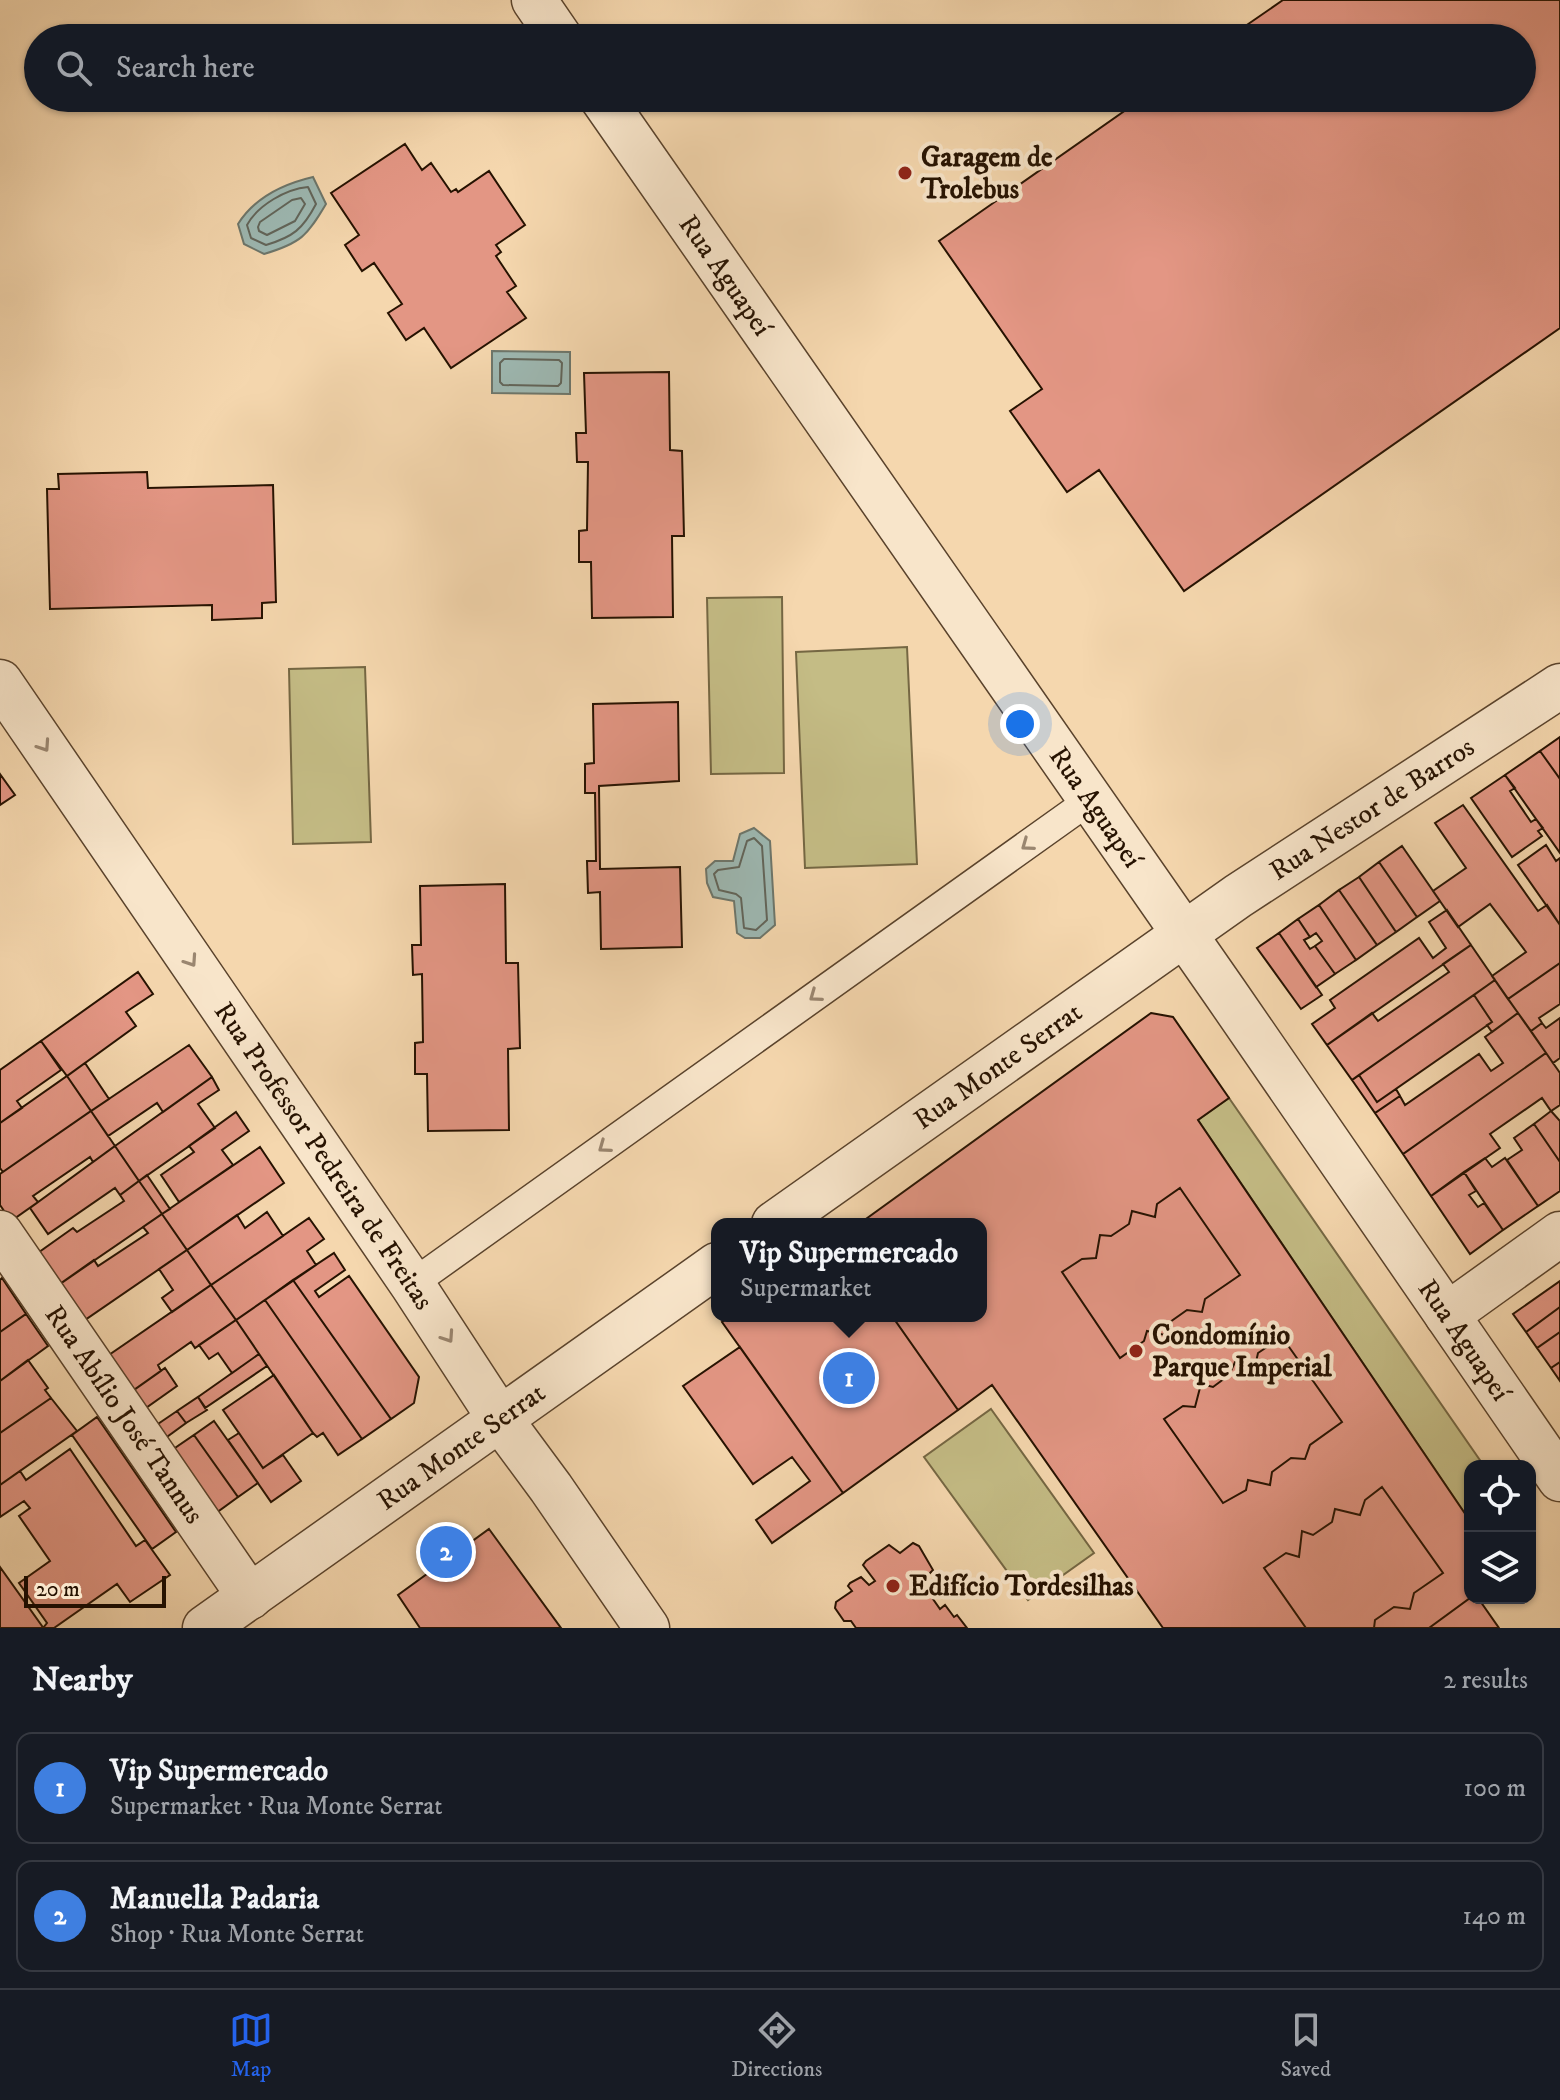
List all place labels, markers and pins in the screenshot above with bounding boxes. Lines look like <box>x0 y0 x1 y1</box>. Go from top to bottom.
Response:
place label: Garagem de Trolebus <box>920 140 1053 207</box>
marker: Garagem de Trolebus <box>896 164 914 182</box>
place label: Condomínio Parque Imperial <box>1152 1318 1332 1386</box>
marker: Condomínio Parque Imperial <box>1127 1342 1145 1360</box>
pin: 1 <box>823 1348 875 1408</box>
pin: 2 <box>420 1522 472 1582</box>
place label: Edifício Tordesilhas <box>909 1569 1134 1604</box>
marker: Edifício Tordesilhas <box>884 1577 902 1595</box>

